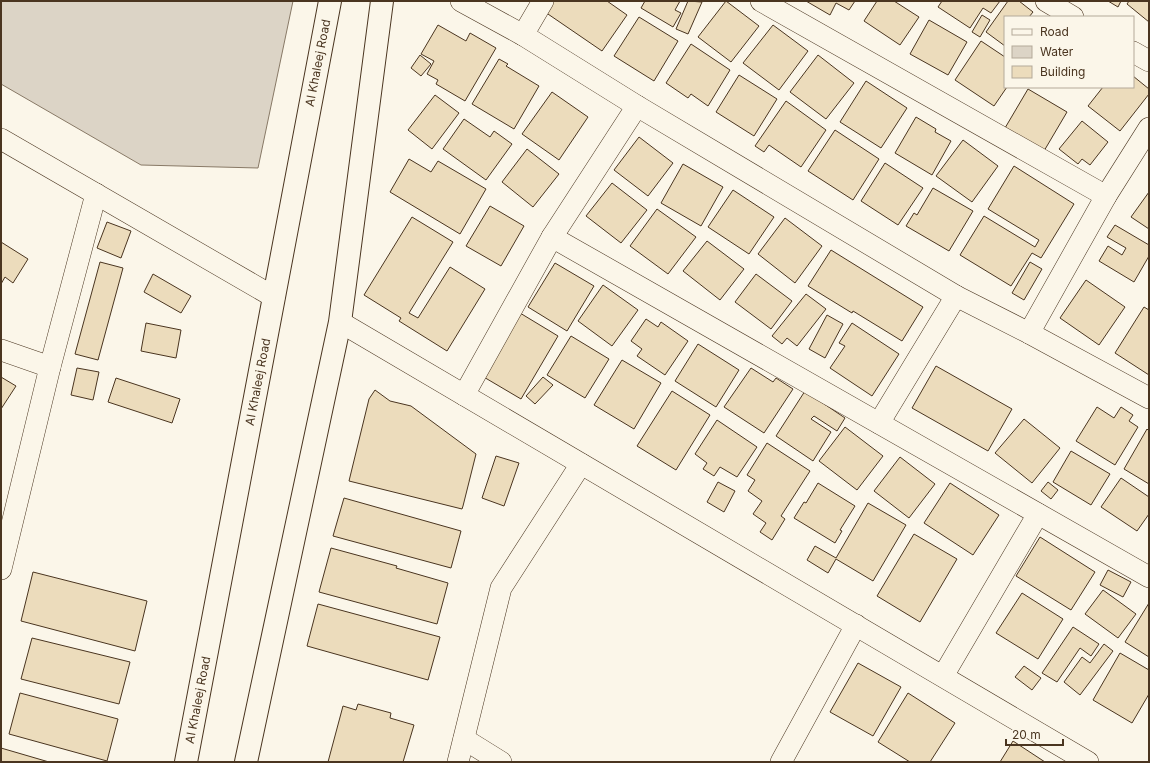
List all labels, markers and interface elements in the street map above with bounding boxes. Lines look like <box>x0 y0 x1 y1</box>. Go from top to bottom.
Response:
legend <box>1004 16 1134 88</box>
street label: Al Khaleej Road <box>302 18 333 108</box>
text: Road <box>1040 24 1069 39</box>
text: Water <box>1040 44 1074 59</box>
text: Building <box>1040 64 1085 79</box>
street label: Al Khaleej Road <box>242 337 273 427</box>
street label: Al Khaleej Road <box>182 655 213 745</box>
scale bar <box>1006 721 1063 747</box>
text: 20 m <box>1012 727 1041 742</box>

